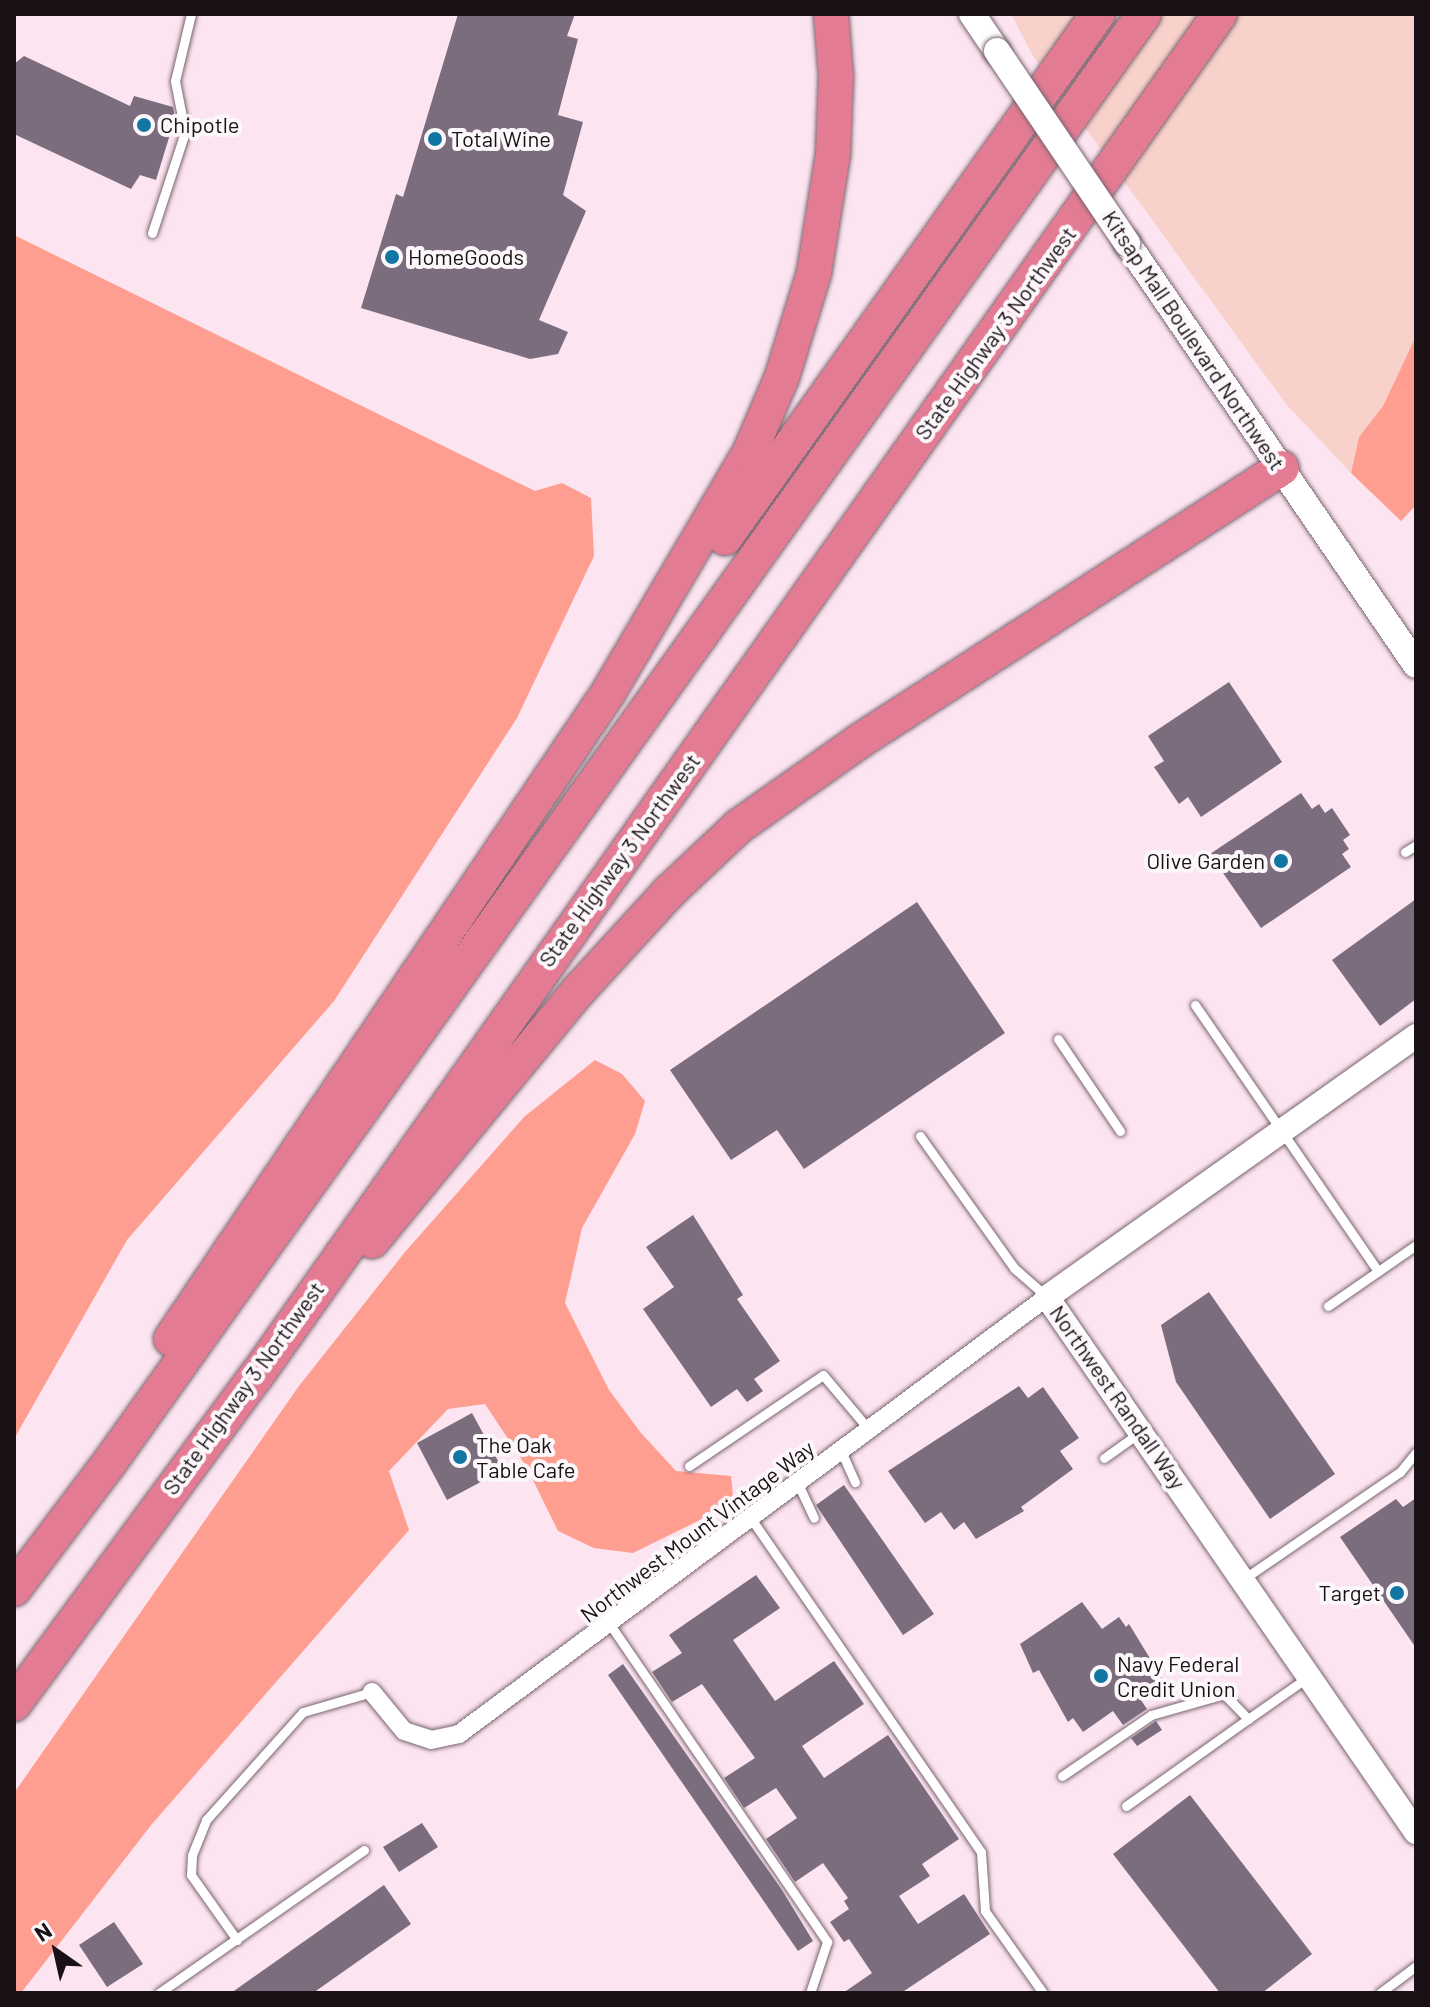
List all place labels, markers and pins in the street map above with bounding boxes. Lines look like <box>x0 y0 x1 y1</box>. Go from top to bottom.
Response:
place label: Chipotle <box>160 112 239 138</box>
marker: Chipotle <box>135 116 153 134</box>
place label: Total Wine <box>451 126 551 152</box>
marker: Total Wine <box>426 130 444 148</box>
place label: HomeGoods <box>408 244 524 270</box>
marker: HomeGoods <box>383 248 401 266</box>
place label: Olive Garden <box>1146 848 1265 874</box>
marker: Olive Garden <box>1272 852 1290 870</box>
place label: The Oak Table Cafe <box>476 1431 576 1482</box>
marker: The Oak Table Cafe <box>451 1448 469 1466</box>
place label: Target <box>1318 1580 1381 1606</box>
marker: Target <box>1388 1584 1406 1602</box>
place label: Navy Federal Credit Union <box>1117 1650 1239 1702</box>
marker: Navy Federal Credit Union <box>1092 1667 1110 1685</box>

